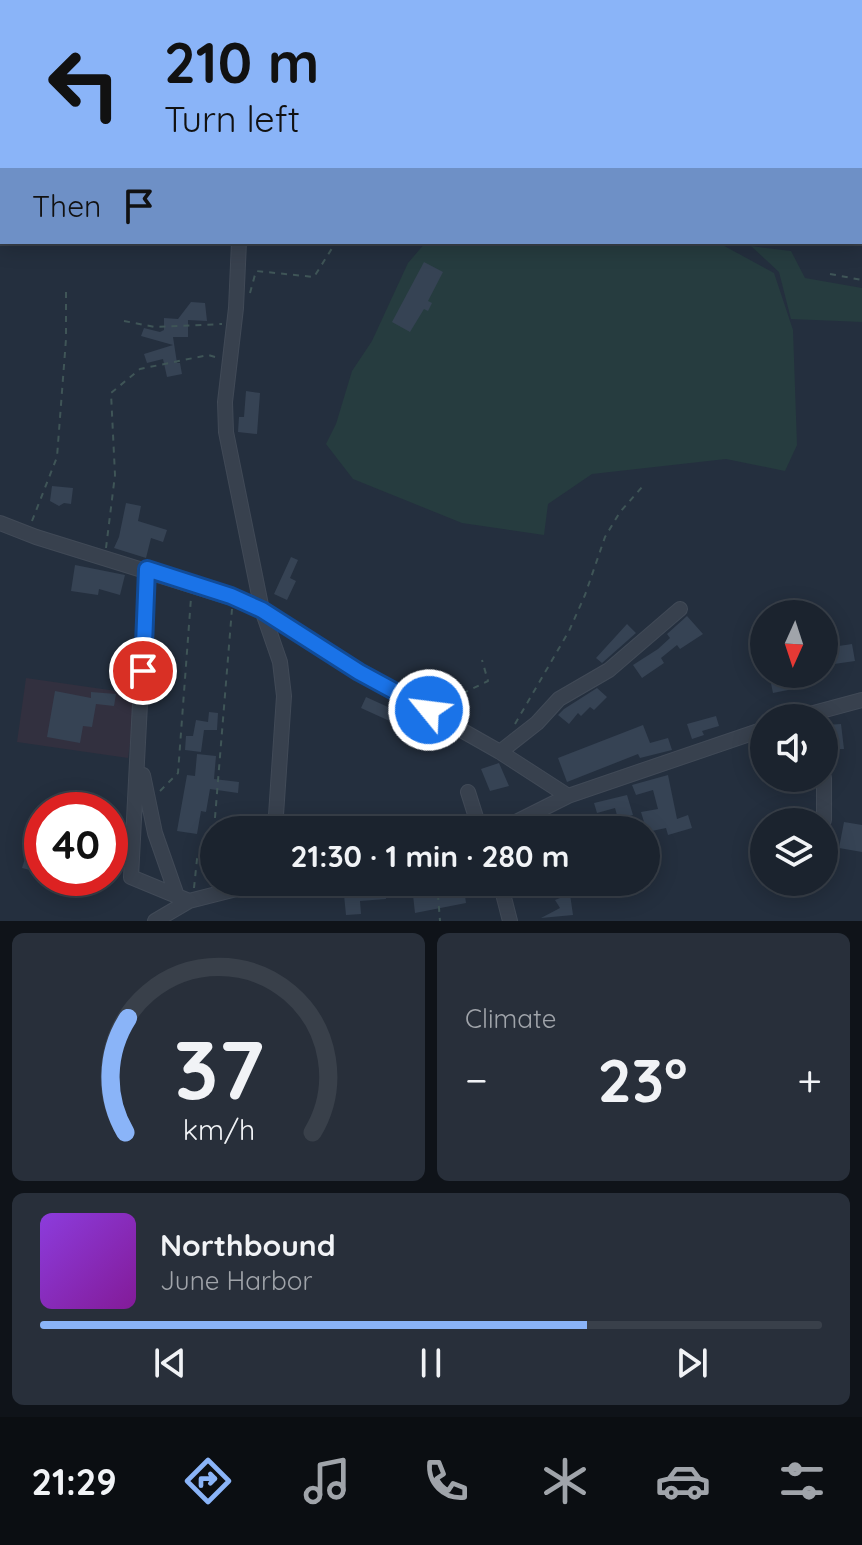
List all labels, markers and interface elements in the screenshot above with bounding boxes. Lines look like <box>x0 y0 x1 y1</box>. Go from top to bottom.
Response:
text: 210 m <box>164 27 319 97</box>
icon: left <box>32 32 136 136</box>
text: Turn left <box>164 96 300 141</box>
icon: arrive <box>117 184 161 228</box>
text: Then <box>32 187 101 225</box>
north arrow <box>750 600 838 688</box>
map controls <box>750 600 838 896</box>
pin <box>109 637 177 705</box>
icon: arrive <box>121 649 165 693</box>
position arrow <box>387 668 471 752</box>
button: sound <box>750 704 838 792</box>
speed limit sign: 40 <box>24 792 128 896</box>
button: layers <box>750 808 838 896</box>
text: 21:30 · 1 min · 280 m <box>290 837 570 875</box>
text: Climate <box>465 1002 556 1035</box>
text: 37 <box>173 1016 264 1120</box>
text: 23° <box>598 1042 688 1117</box>
text: − <box>465 1052 488 1107</box>
text: + <box>797 1052 822 1107</box>
text: km/h <box>182 1111 255 1147</box>
text: Northbound <box>160 1226 336 1264</box>
text: June Harbor <box>160 1264 312 1297</box>
icon: previous <box>148 1341 192 1385</box>
icon: pause <box>409 1341 453 1385</box>
icon: next <box>670 1341 714 1385</box>
icon: directions <box>180 1453 236 1509</box>
icon: music <box>299 1453 355 1509</box>
icon: phone <box>418 1453 474 1509</box>
icon: climate <box>537 1453 593 1509</box>
icon: car <box>655 1453 711 1509</box>
icon: filters <box>774 1453 830 1509</box>
text: 21:29 <box>31 1459 117 1504</box>

